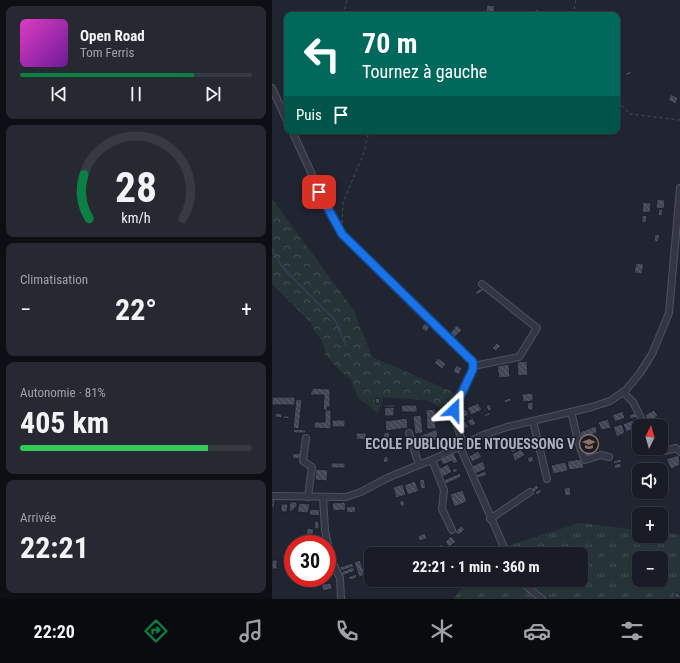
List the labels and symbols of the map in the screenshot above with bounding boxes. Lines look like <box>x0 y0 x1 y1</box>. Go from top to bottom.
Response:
pin <box>302 175 336 209</box>
position arrow <box>433 389 475 431</box>
north arrow <box>632 419 668 455</box>
school or university icon: ECOLE PUBLIQUE DE NTOUESSONG V <box>578 433 600 455</box>
place label: ECOLE PUBLIQUE DE NTOUESSONG V <box>365 436 575 452</box>
speed limit sign: 30 <box>284 535 336 587</box>

